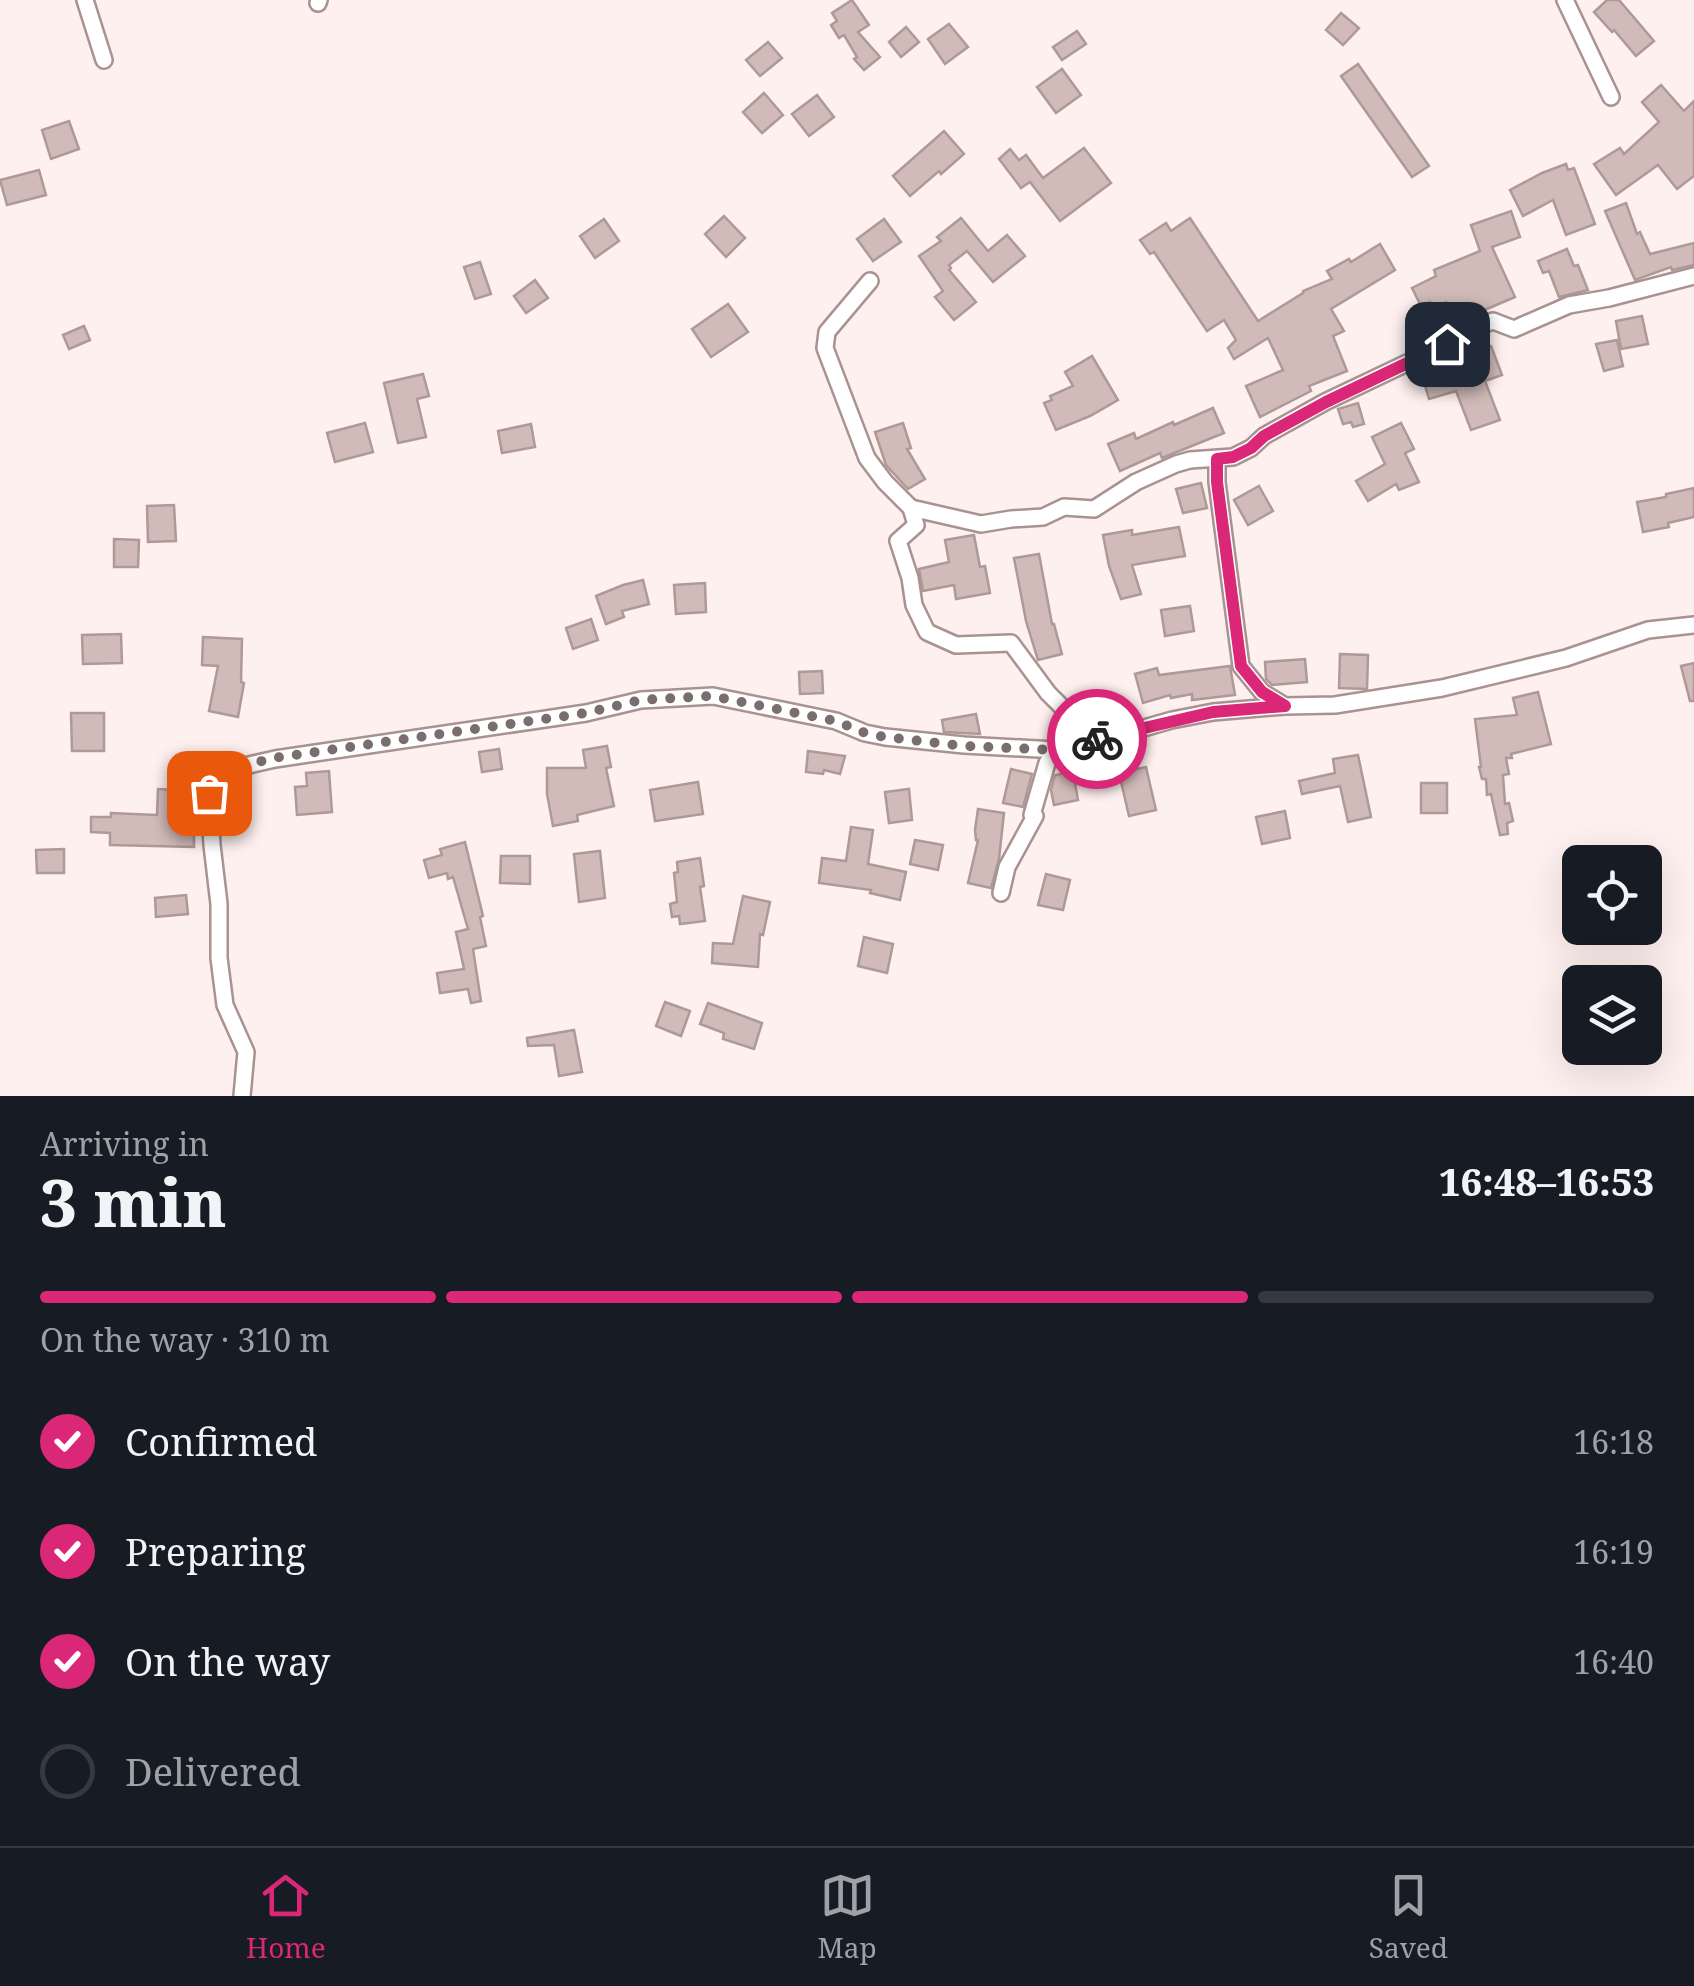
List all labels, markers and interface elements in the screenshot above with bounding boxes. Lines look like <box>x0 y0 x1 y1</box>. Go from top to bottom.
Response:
pin <box>1405 302 1490 387</box>
icon: home <box>1420 317 1475 372</box>
courier <box>1047 689 1147 789</box>
icon: bike <box>1070 712 1125 767</box>
pin <box>167 751 252 836</box>
icon: bag <box>182 766 237 821</box>
map controls <box>1562 845 1662 1065</box>
button: locate <box>1562 845 1662 945</box>
button: layers <box>1562 965 1662 1065</box>
text: Arriving in <box>40 1122 209 1165</box>
text: 16:48–16:53 <box>1439 1155 1654 1207</box>
text: 3 min <box>40 1158 227 1246</box>
text: On the way · 310 m <box>40 1318 330 1361</box>
icon: check <box>40 1414 95 1469</box>
text: Confirmed <box>125 1415 317 1467</box>
text: 16:18 <box>1573 1420 1654 1463</box>
icon: check <box>40 1524 95 1579</box>
text: Preparing <box>125 1525 306 1577</box>
text: 16:19 <box>1573 1530 1654 1573</box>
icon: check <box>40 1634 95 1689</box>
text: On the way <box>125 1635 330 1687</box>
text: 16:40 <box>1573 1640 1654 1683</box>
text: Delivered <box>125 1745 301 1797</box>
tab: Home <box>246 1868 326 1966</box>
tab: Map <box>818 1868 877 1966</box>
tab: Saved <box>1369 1868 1448 1966</box>

